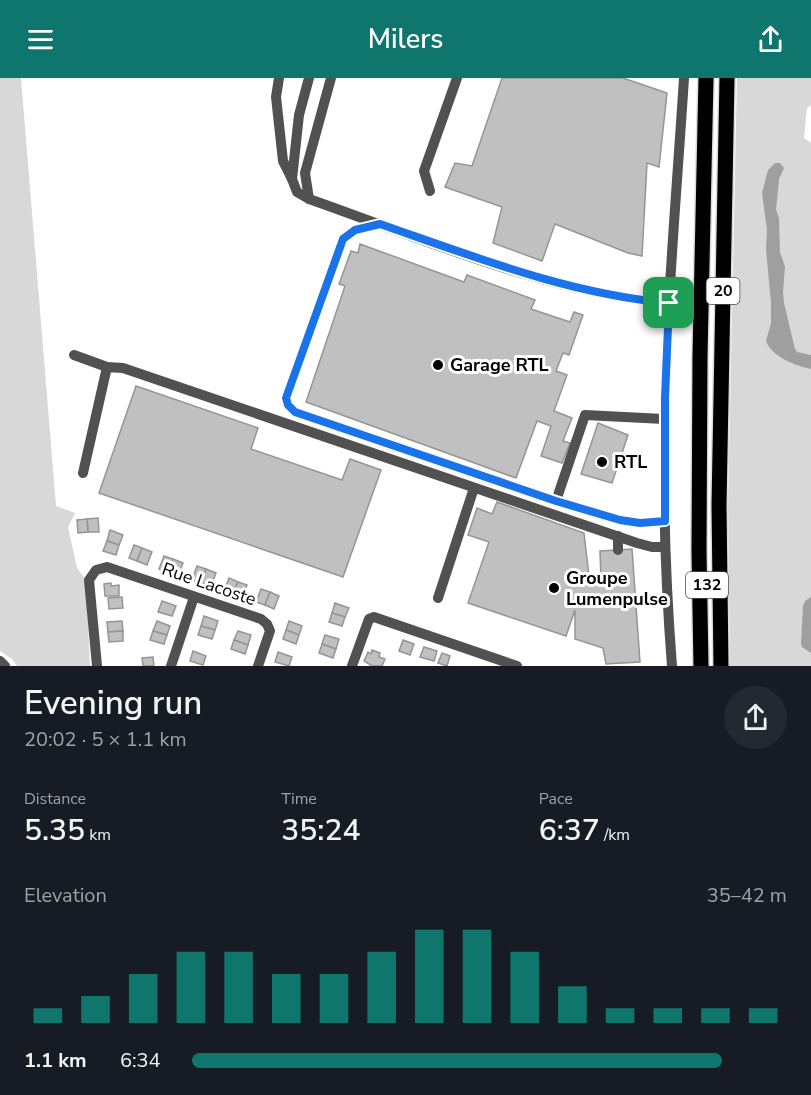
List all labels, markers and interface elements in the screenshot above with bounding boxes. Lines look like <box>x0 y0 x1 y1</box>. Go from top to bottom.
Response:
text: Milers <box>368 21 443 58</box>
icon: menu <box>24 23 57 56</box>
icon: share <box>754 23 787 56</box>
pin <box>643 277 694 328</box>
road number: 20 <box>706 278 740 304</box>
icon: arrive <box>652 286 685 319</box>
place label: Garage RTL <box>450 353 549 377</box>
marker: Garage RTL <box>431 358 445 372</box>
place label: RTL <box>614 450 647 474</box>
marker: RTL <box>595 455 609 469</box>
street label: Rue Lacoste <box>159 557 259 611</box>
place label: Groupe Lumenpulse <box>566 566 668 611</box>
road number: 132 <box>686 572 728 598</box>
marker: Groupe Lumenpulse <box>547 581 561 595</box>
text: Evening run <box>24 681 202 726</box>
button: share <box>724 686 787 749</box>
text: 20:02 · 5 × 1.1 km <box>24 726 187 753</box>
text: Distance <box>24 788 86 810</box>
text: Time <box>281 788 317 810</box>
text: Pace <box>539 788 573 810</box>
text: 5.35 <box>24 810 85 851</box>
text: 35:24 <box>281 810 360 851</box>
text: 6:37 <box>539 810 600 851</box>
text: km <box>85 824 111 846</box>
text: /km <box>600 824 630 846</box>
text: Elevation <box>24 882 107 909</box>
text: 35–42 m <box>707 882 787 909</box>
text: 1.1 km <box>24 1047 87 1074</box>
text: 6:34 <box>120 1047 161 1074</box>

